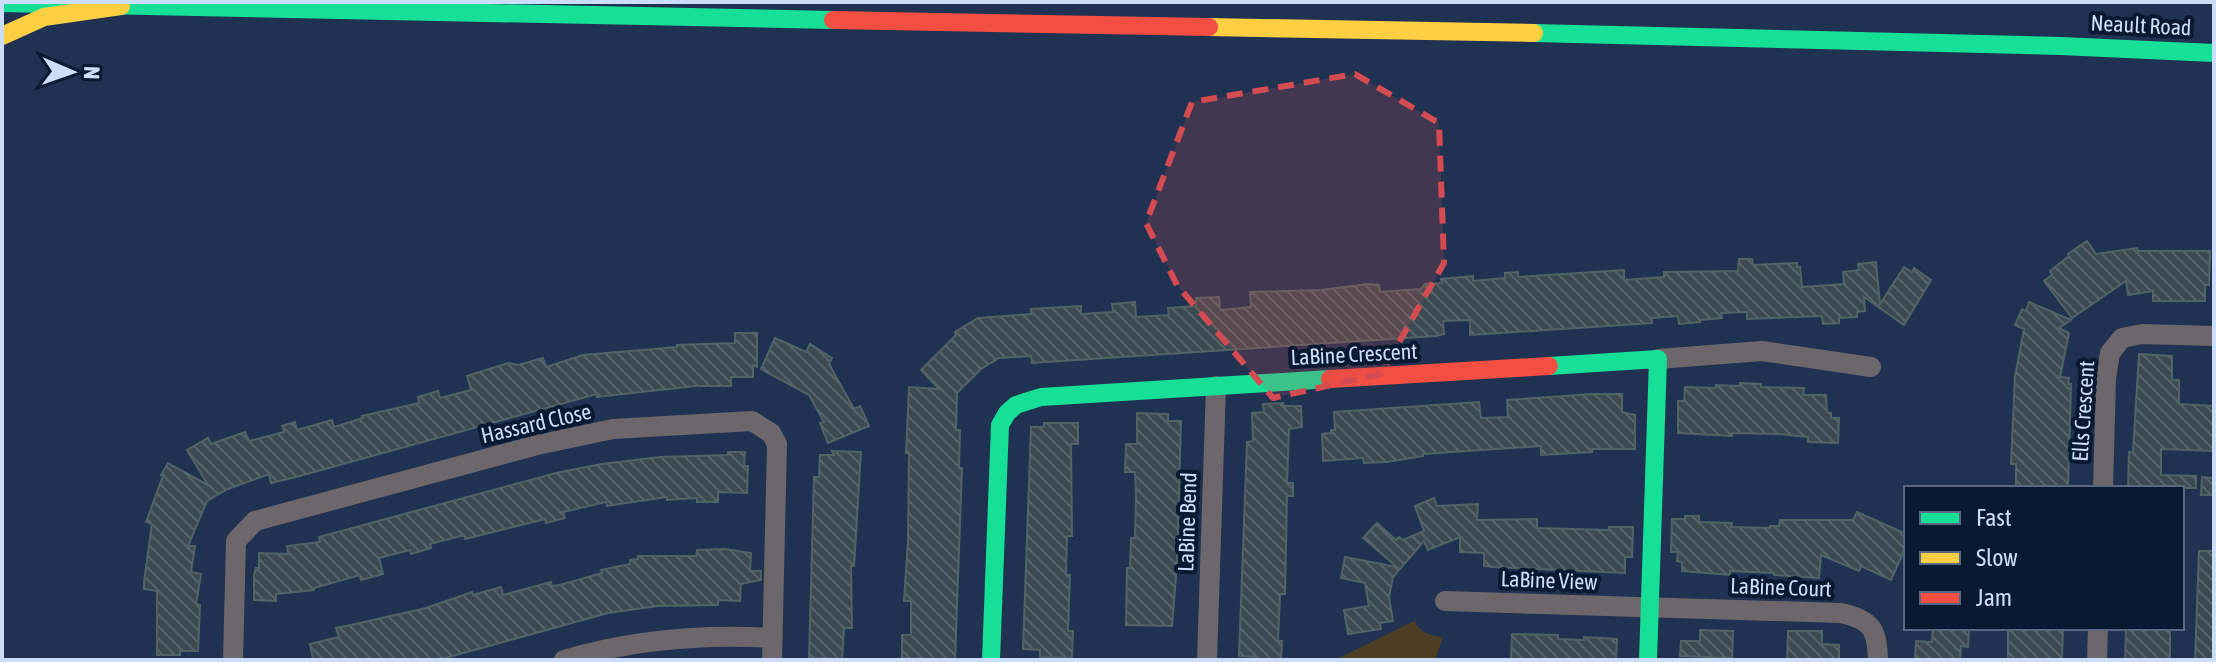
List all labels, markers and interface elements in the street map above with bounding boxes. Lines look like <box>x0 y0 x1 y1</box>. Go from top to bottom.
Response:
street label: Neault Road <box>2090 9 2192 41</box>
north arrow <box>32 32 112 112</box>
text: N <box>79 66 105 80</box>
street label: LaBine Crescent <box>1290 338 1418 370</box>
street label: Ells Crescent <box>2067 360 2099 462</box>
street label: Hassard Close <box>478 398 594 448</box>
street label: LaBine Bend <box>1172 472 1202 572</box>
legend <box>1904 486 2184 630</box>
text: Fast <box>1976 504 2012 531</box>
text: Slow <box>1976 544 2018 571</box>
street label: LaBine View <box>1500 565 1598 595</box>
street label: LaBine Court <box>1730 572 1832 602</box>
text: Jam <box>1976 584 2012 611</box>

